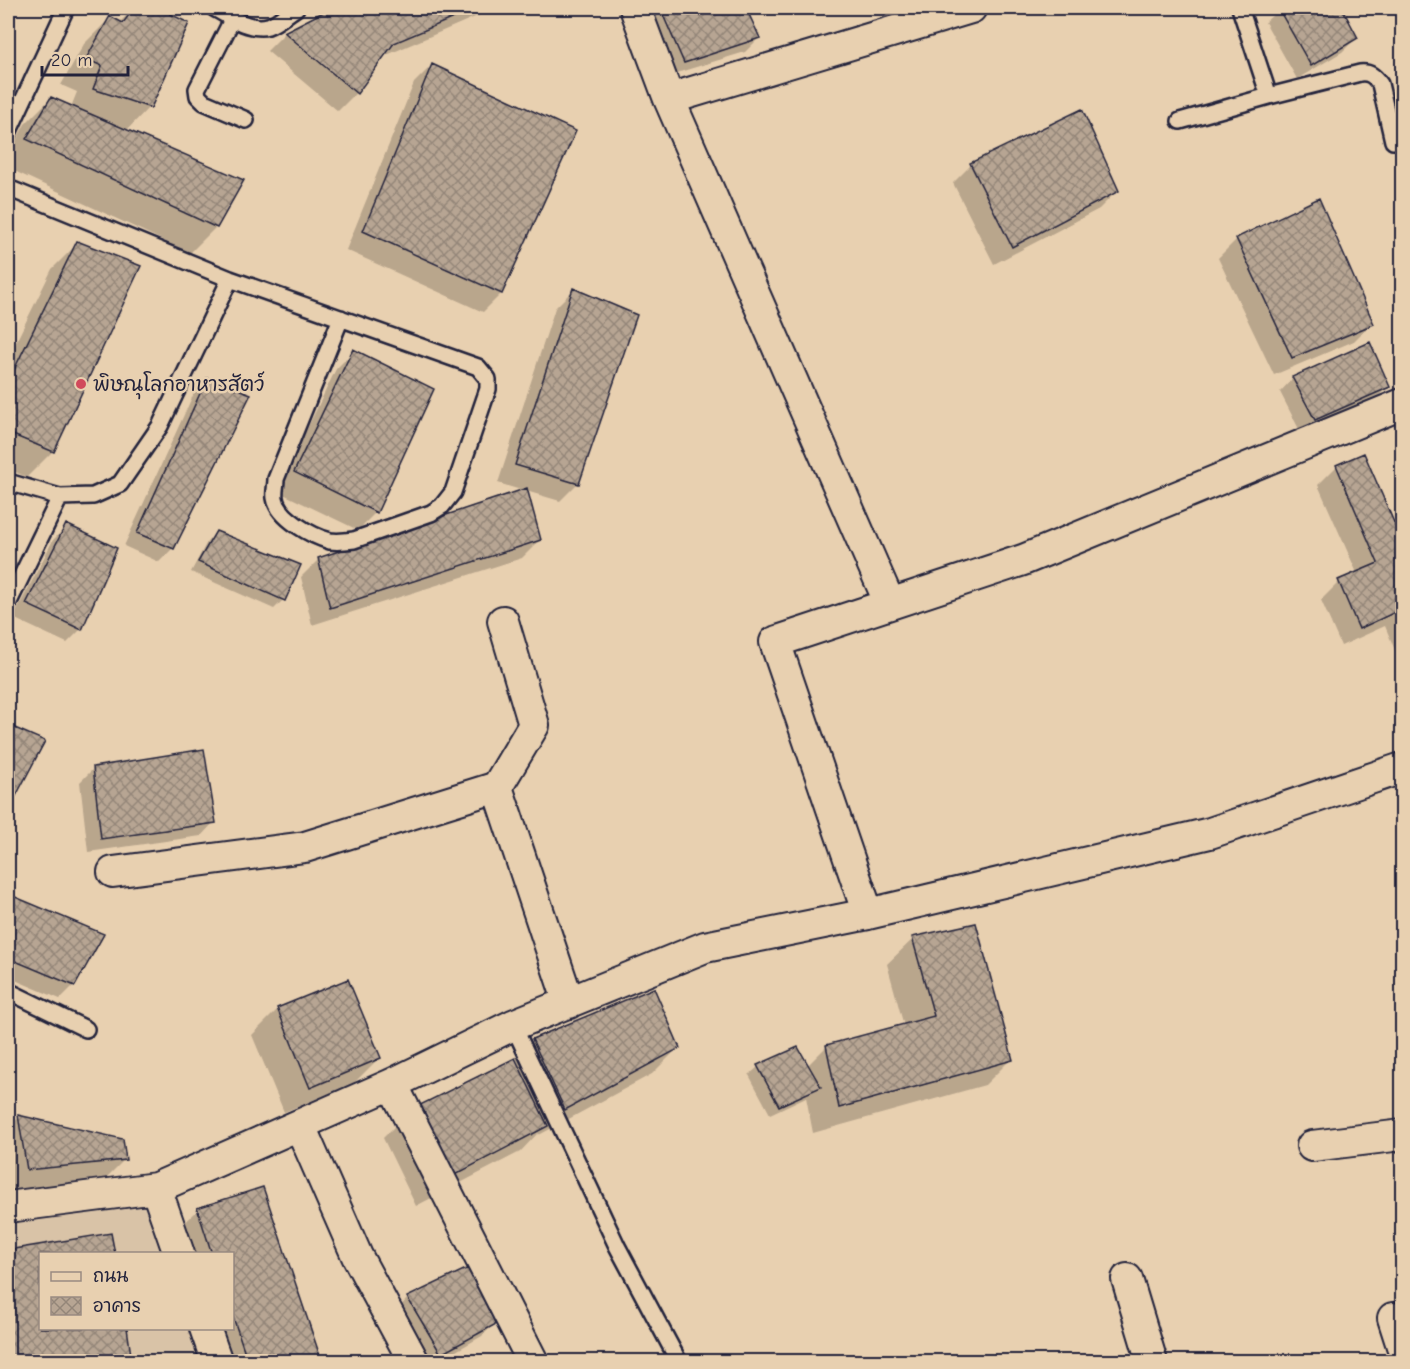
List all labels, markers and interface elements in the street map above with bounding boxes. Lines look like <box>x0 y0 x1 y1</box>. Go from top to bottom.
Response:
scale bar <box>42 39 128 77</box>
text: 20 m <box>51 50 92 71</box>
place label: พิษณุโลกอาหารสัตว์ <box>93 371 265 400</box>
marker: พิษณุโลกอาหารสัตว์ <box>74 377 88 391</box>
legend <box>39 1252 234 1330</box>
text: ถนน <box>93 1266 128 1287</box>
text: อาคาร <box>93 1296 141 1317</box>

